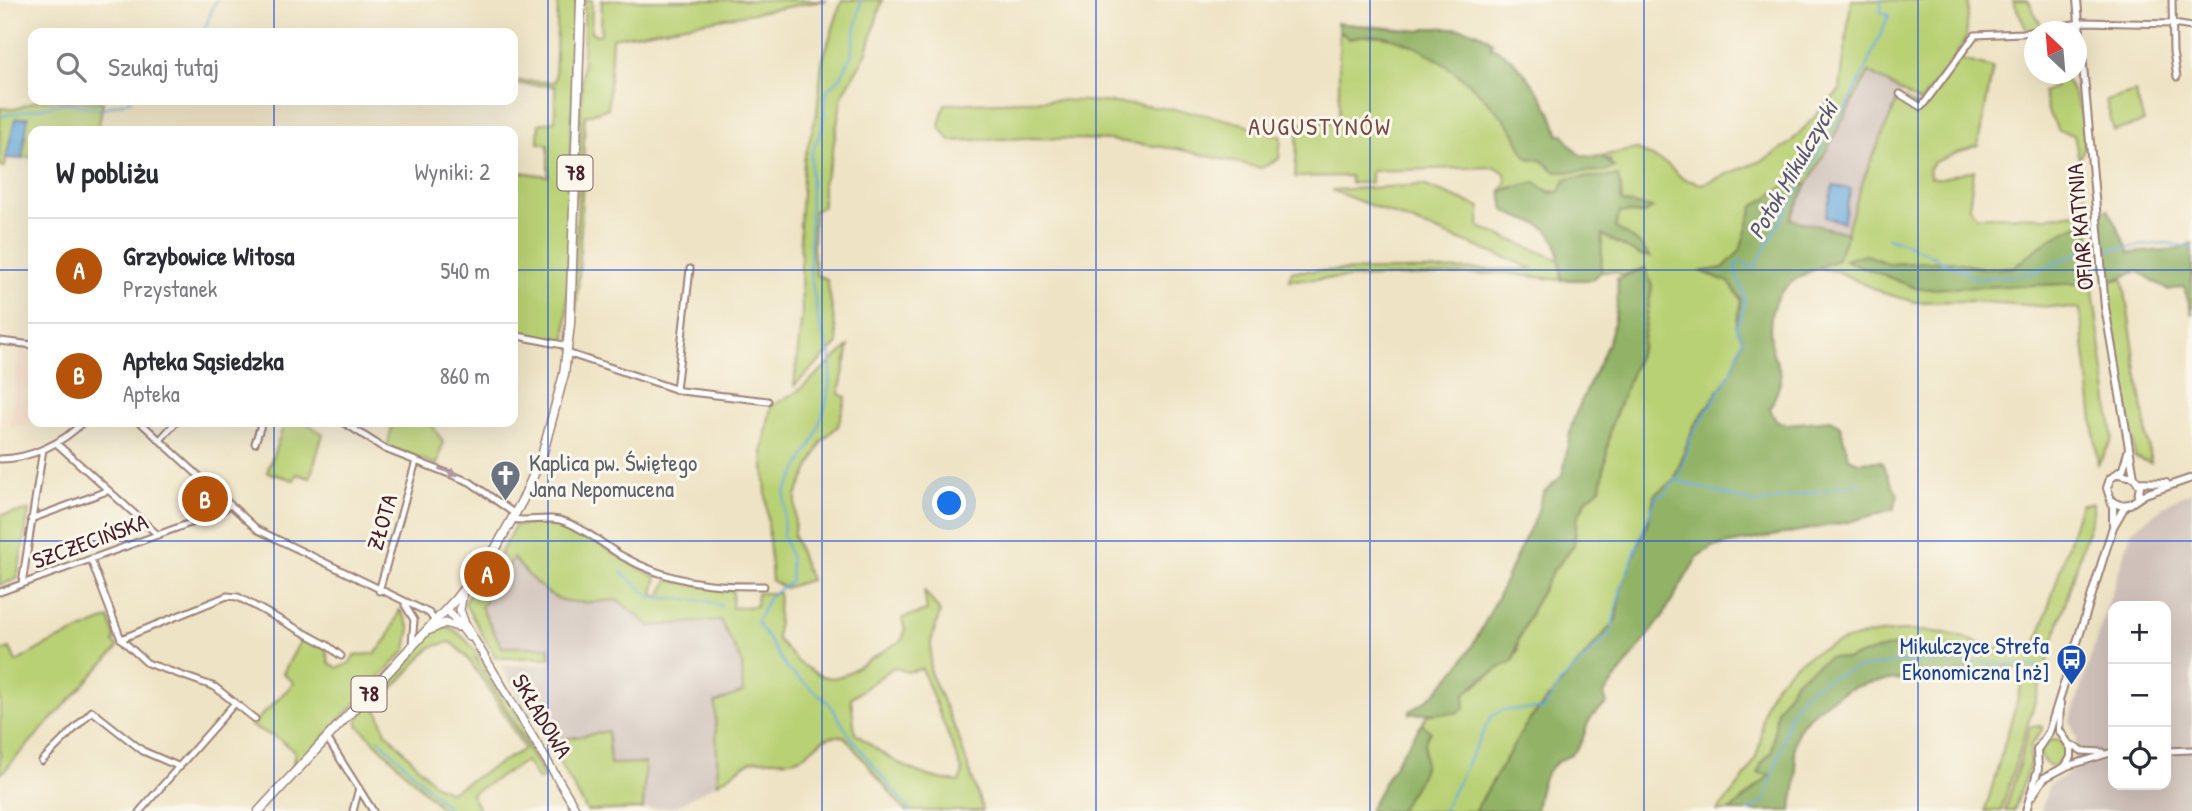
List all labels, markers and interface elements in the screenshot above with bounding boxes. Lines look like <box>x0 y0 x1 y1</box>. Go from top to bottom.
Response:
north arrow <box>2024 21 2087 84</box>
search box <box>28 28 518 105</box>
icon: search <box>52 48 90 86</box>
text: Szukaj tutaj <box>108 49 219 84</box>
water label: Potok Mikulczycki <box>1740 92 1847 245</box>
district label: AUGUSTYNÓW <box>1248 110 1392 142</box>
text: W pobliżu <box>56 152 158 192</box>
text: Wyniki: 2 <box>414 156 490 187</box>
road number: 78 <box>558 156 592 190</box>
street label: OFIAR KATYNIA <box>2059 163 2100 292</box>
text: Grzybowice Witosa <box>123 238 295 273</box>
text: A <box>73 255 85 286</box>
text: 540 m <box>440 255 490 286</box>
text: Przystanek <box>123 273 217 304</box>
text: Apteka Sąsiedzka <box>123 343 284 378</box>
text: B <box>73 360 85 391</box>
text: 860 m <box>440 360 490 391</box>
text: Apteka <box>123 378 180 409</box>
place label: Kaplica pw. Świętego Jana Nepomucena <box>529 447 697 504</box>
church icon: Kaplica pw. Świętego Jana Nepomucena <box>489 459 523 503</box>
one-way arrow <box>437 467 458 478</box>
pin: B <box>182 473 228 525</box>
your location <box>932 486 966 520</box>
street label: ZŁOTA <box>359 490 404 553</box>
street label: SZCZECIŃSKA <box>28 505 152 576</box>
pin: A <box>464 548 510 600</box>
map controls <box>2108 601 2171 790</box>
button: + <box>2108 601 2171 664</box>
place label: Mikulczyce Strefa Ekonomiczna [nż] <box>1900 630 2049 687</box>
bus stop icon: Mikulczyce Strefa Ekonomiczna [nż] <box>2055 642 2089 686</box>
button: − <box>2108 664 2171 727</box>
street label: SKŁADOWA <box>505 668 580 764</box>
road number: 78 <box>352 676 386 712</box>
button: locate <box>2108 727 2171 790</box>

